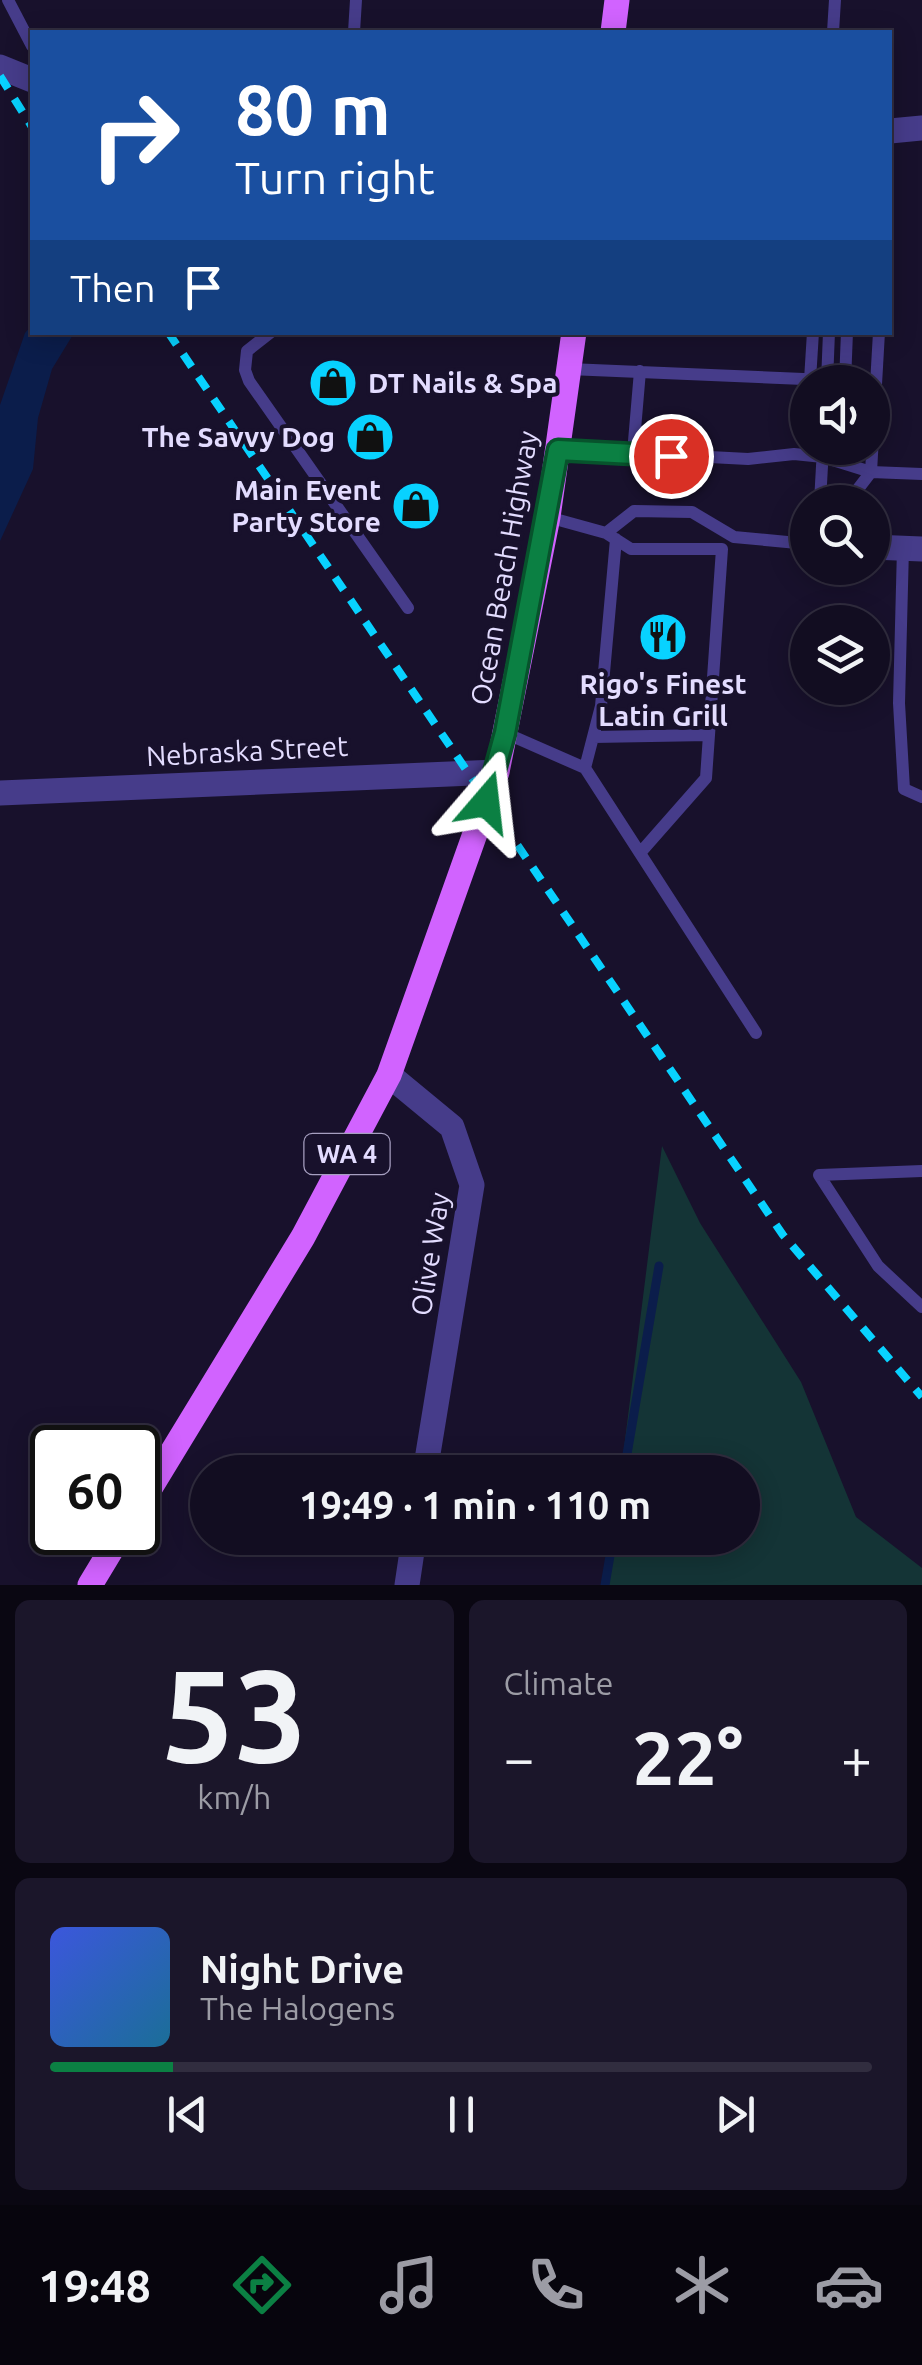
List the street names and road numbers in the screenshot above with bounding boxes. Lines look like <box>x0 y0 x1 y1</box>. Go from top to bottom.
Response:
street label: Ocean Beach Highway <box>464 428 543 707</box>
street label: Nebraska Street <box>145 730 349 771</box>
road number: WA 4 <box>304 1134 390 1174</box>
street label: Olive Way <box>404 1190 455 1318</box>

